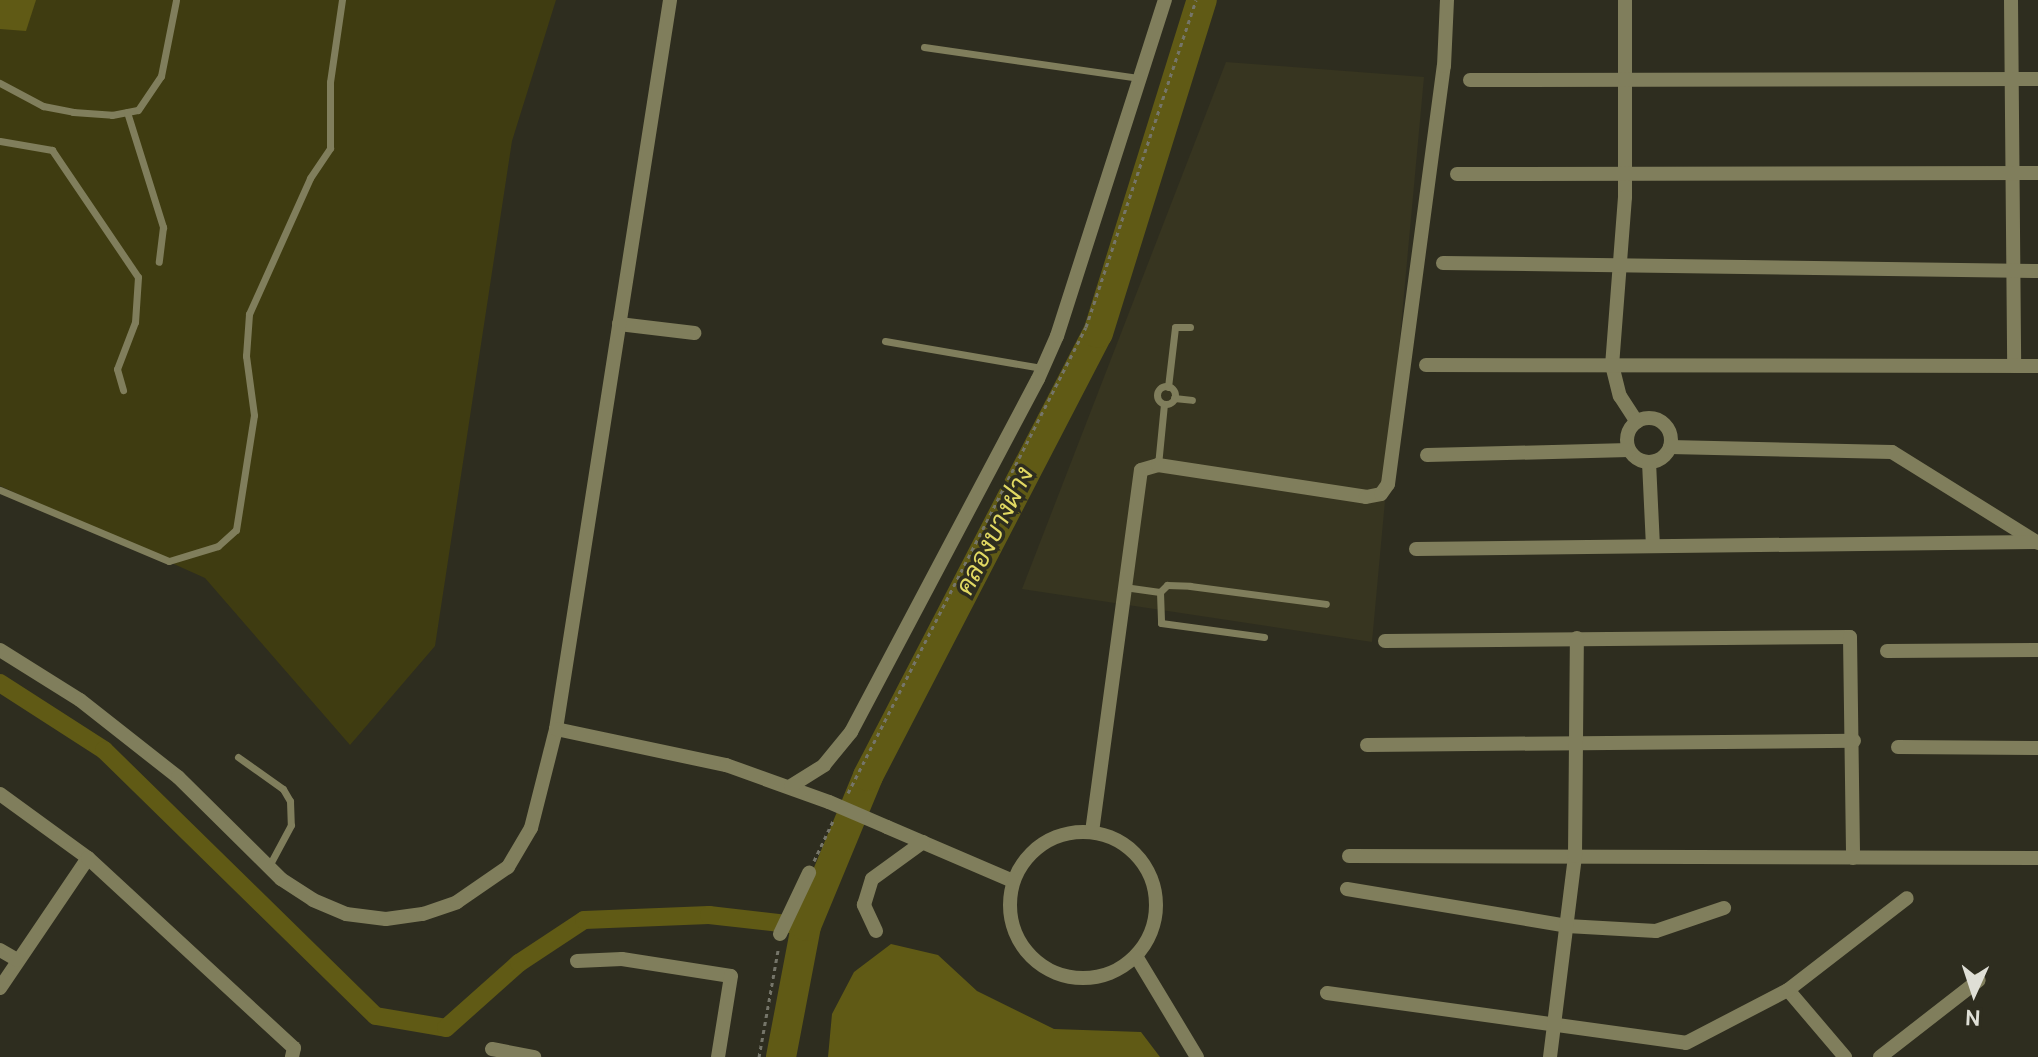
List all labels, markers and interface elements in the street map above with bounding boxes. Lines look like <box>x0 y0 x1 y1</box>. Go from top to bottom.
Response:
water label: คลองบางฝาง <box>949 462 1041 600</box>
north arrow <box>1934 953 2014 1033</box>
text: N <box>1964 1004 1981 1031</box>

